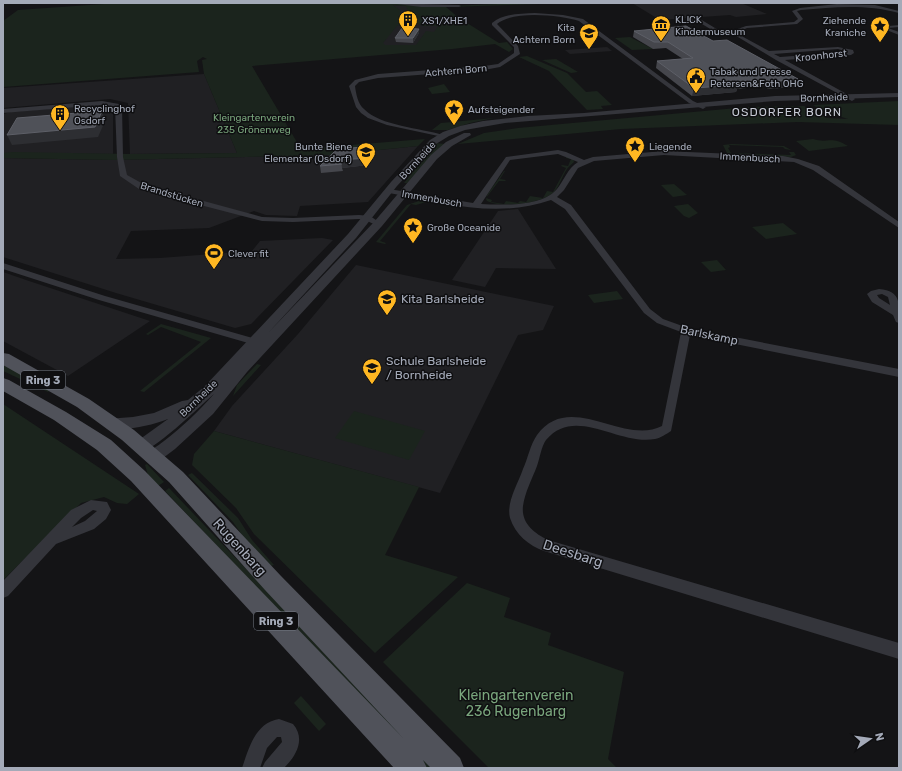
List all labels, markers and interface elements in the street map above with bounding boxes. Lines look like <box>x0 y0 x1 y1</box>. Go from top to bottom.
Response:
building icon: XS1/XHE1 <box>397 9 419 37</box>
museum icon: KL!CK Kindermuseum <box>650 14 672 42</box>
place label: KL!CK Kindermuseum <box>675 14 745 38</box>
place label: XS1/XHE1 <box>422 15 467 27</box>
place label: Ziehende Kraniche <box>823 15 866 39</box>
place icon: Ziehende Kraniche <box>869 15 891 43</box>
place label: Kita Achtern Born <box>513 22 575 46</box>
school or university icon: Kita Achtern Born <box>578 22 600 50</box>
street label: Kroonhorst <box>795 47 848 65</box>
street label: Achtern Born <box>425 62 488 80</box>
public building icon: Tabak und Presse Petersen&Foth OHG <box>685 66 707 94</box>
place label: Tabak und Presse Petersen&Foth OHG <box>710 66 804 90</box>
street label: Bornheide <box>800 91 849 105</box>
place icon: Aufsteigender <box>443 98 465 126</box>
building icon: Recyclinghof Osdorf <box>49 103 71 131</box>
place label: Recyclinghof Osdorf <box>74 103 135 127</box>
place label: Aufsteigender <box>468 104 535 116</box>
district label: OSDORFER BORN <box>732 105 842 119</box>
park label: Kleingartenverein 235 Grönenweg <box>213 112 295 136</box>
place icon: Liegende <box>624 135 646 163</box>
street label: Bornheide <box>397 139 439 182</box>
place label: Bunte Biene Elementar (Osdorf) <box>264 141 352 165</box>
school or university icon: Bunte Biene Elementar (Osdorf) <box>355 141 377 169</box>
place label: Liegende <box>649 141 692 153</box>
street label: Immenbusch <box>719 150 781 166</box>
street label: Brandstücken <box>139 180 205 210</box>
street label: Immenbusch <box>401 188 463 210</box>
place icon: Große Oceanide <box>402 216 424 244</box>
place label: Große Oceanide <box>427 222 501 234</box>
sports icon: Clever fit <box>203 242 225 270</box>
place label: Clever fit <box>228 248 269 260</box>
school or university icon: Kita Barlsheide <box>376 288 398 316</box>
place label: Kita Barlsheide <box>401 292 485 306</box>
street label: Barlskamp <box>679 322 739 348</box>
place label: Schule Barlsheide / Bornheide <box>386 354 487 382</box>
school or university icon: Schule Barlsheide / Bornheide <box>361 357 383 385</box>
road number: Ring 3 <box>21 371 65 389</box>
street label: Bornheide <box>177 377 220 420</box>
street label: Rugenbarg <box>209 515 270 580</box>
street label: Deesbarg <box>541 536 605 571</box>
road number: Ring 3 <box>254 612 298 630</box>
park label: Kleingartenverein 236 Rugenbarg <box>459 687 573 720</box>
north arrow <box>850 719 890 759</box>
text: N <box>872 732 886 742</box>

